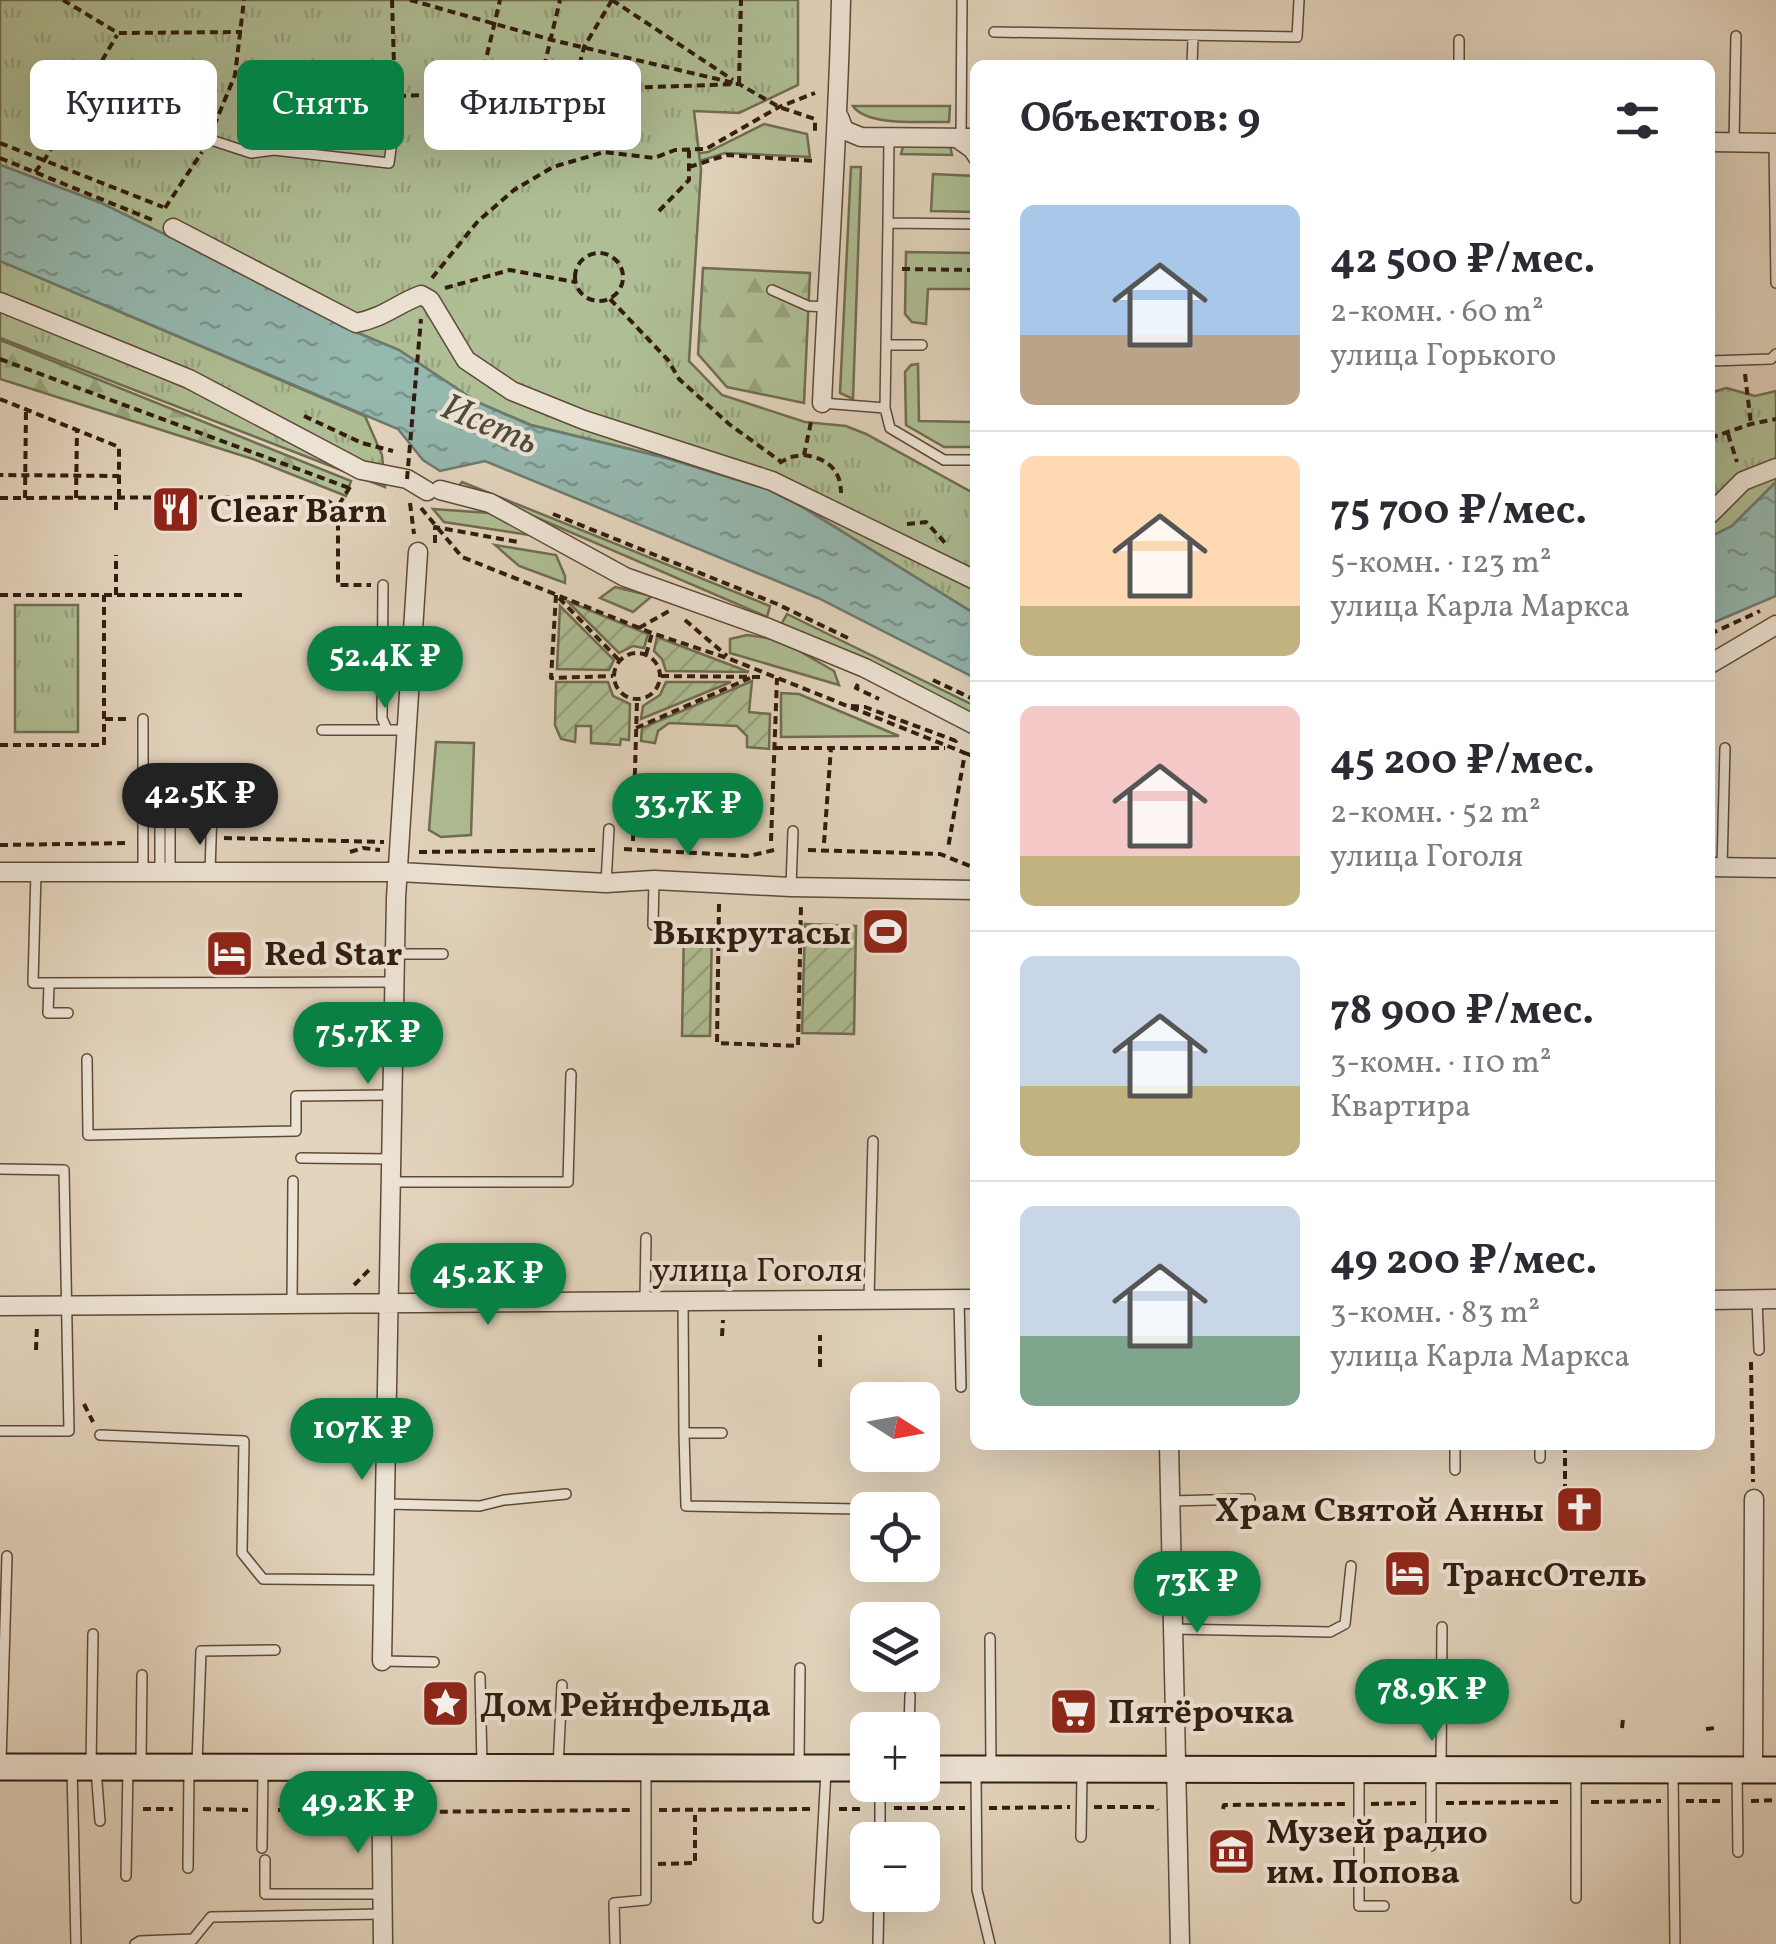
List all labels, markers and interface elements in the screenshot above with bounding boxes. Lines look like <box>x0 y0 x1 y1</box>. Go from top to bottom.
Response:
chip: Купить <box>30 60 217 150</box>
chip: Снять <box>237 60 404 150</box>
chip: Фильтры <box>424 60 641 150</box>
text: Объектов: 9 <box>1020 91 1260 150</box>
icon: filters <box>1610 93 1665 148</box>
text: 42 500 ₽/мес. <box>1330 232 1595 291</box>
icon: home <box>1100 245 1220 365</box>
text: 2-комн. · 60 m² <box>1330 291 1544 335</box>
text: улица Горького <box>1330 335 1556 379</box>
water label: Исеть <box>432 382 545 470</box>
text: 75 700 ₽/мес. <box>1330 483 1587 542</box>
restaurant icon: Clear Barn <box>149 484 201 536</box>
place label: Clear Barn <box>210 489 387 537</box>
icon: home <box>1100 496 1220 616</box>
text: 5-комн. · 123 m² <box>1330 542 1552 586</box>
text: улица Карла Маркса <box>1330 586 1630 630</box>
pin: 52.4K ₽ <box>293 626 477 711</box>
text: 52.4K ₽ <box>329 636 441 680</box>
text: 45 200 ₽/мес. <box>1330 733 1595 792</box>
icon: home <box>1100 746 1220 866</box>
pin: 42.5K ₽ <box>108 763 292 848</box>
text: 42.5K ₽ <box>144 773 256 817</box>
pin: 33.7K ₽ <box>596 773 780 858</box>
text: 33.7K ₽ <box>634 783 742 827</box>
text: 2-комн. · 52 m² <box>1330 792 1541 836</box>
text: улица Гоголя <box>1330 836 1523 880</box>
sports icon: Выкрутасы <box>860 906 912 958</box>
place label: Выкрутасы <box>652 911 851 959</box>
hotel icon: Red Star <box>203 927 255 979</box>
place label: Red Star <box>264 932 403 980</box>
text: 78 900 ₽/мес. <box>1330 983 1594 1042</box>
icon: home <box>1100 996 1220 1116</box>
pin: 75.7K ₽ <box>276 1002 460 1087</box>
text: 75.7K ₽ <box>315 1012 421 1056</box>
text: 3-комн. · 110 m² <box>1330 1042 1552 1086</box>
text: Квартира <box>1330 1086 1471 1130</box>
text: 49 200 ₽/мес. <box>1330 1233 1598 1292</box>
pin: 45.2K ₽ <box>396 1243 580 1328</box>
icon: home <box>1100 1246 1220 1366</box>
street label: улица Гоголя <box>651 1248 863 1296</box>
text: 45.2K ₽ <box>432 1253 544 1297</box>
text: 3-комн. · 83 m² <box>1330 1292 1540 1336</box>
text: улица Карла Маркса <box>1330 1336 1630 1380</box>
north arrow <box>850 1382 940 1472</box>
map controls <box>850 1382 940 1912</box>
pin: 107K ₽ <box>281 1398 443 1483</box>
text: 107K ₽ <box>312 1408 412 1452</box>
church icon: Храм Святой Анны <box>1553 1483 1605 1535</box>
place label: Храм Святой Анны <box>1215 1488 1544 1536</box>
button: locate <box>850 1492 940 1582</box>
hotel icon: ТрансОтель <box>1381 1548 1433 1600</box>
pin: 73K ₽ <box>1127 1551 1267 1636</box>
place label: ТрансОтель <box>1442 1553 1647 1601</box>
text: 73K ₽ <box>1156 1561 1238 1605</box>
button: layers <box>850 1602 940 1692</box>
pin: 78.9K ₽ <box>1340 1659 1524 1744</box>
text: 78.9K ₽ <box>1377 1669 1487 1713</box>
place icon: Дом Рейнфельда <box>419 1678 471 1730</box>
place label: Дом Рейнфельда <box>480 1683 771 1731</box>
supermarket icon: Пятёрочка <box>1047 1685 1099 1737</box>
place label: Пятёрочка <box>1108 1690 1294 1738</box>
button: + <box>850 1712 940 1802</box>
pin: 49.2K ₽ <box>266 1771 450 1856</box>
text: 49.2K ₽ <box>301 1781 415 1825</box>
place label: Музей радио им. Попова <box>1266 1810 1488 1898</box>
button: − <box>850 1822 940 1912</box>
museum icon: Музей радио им. Попова <box>1205 1825 1257 1877</box>

